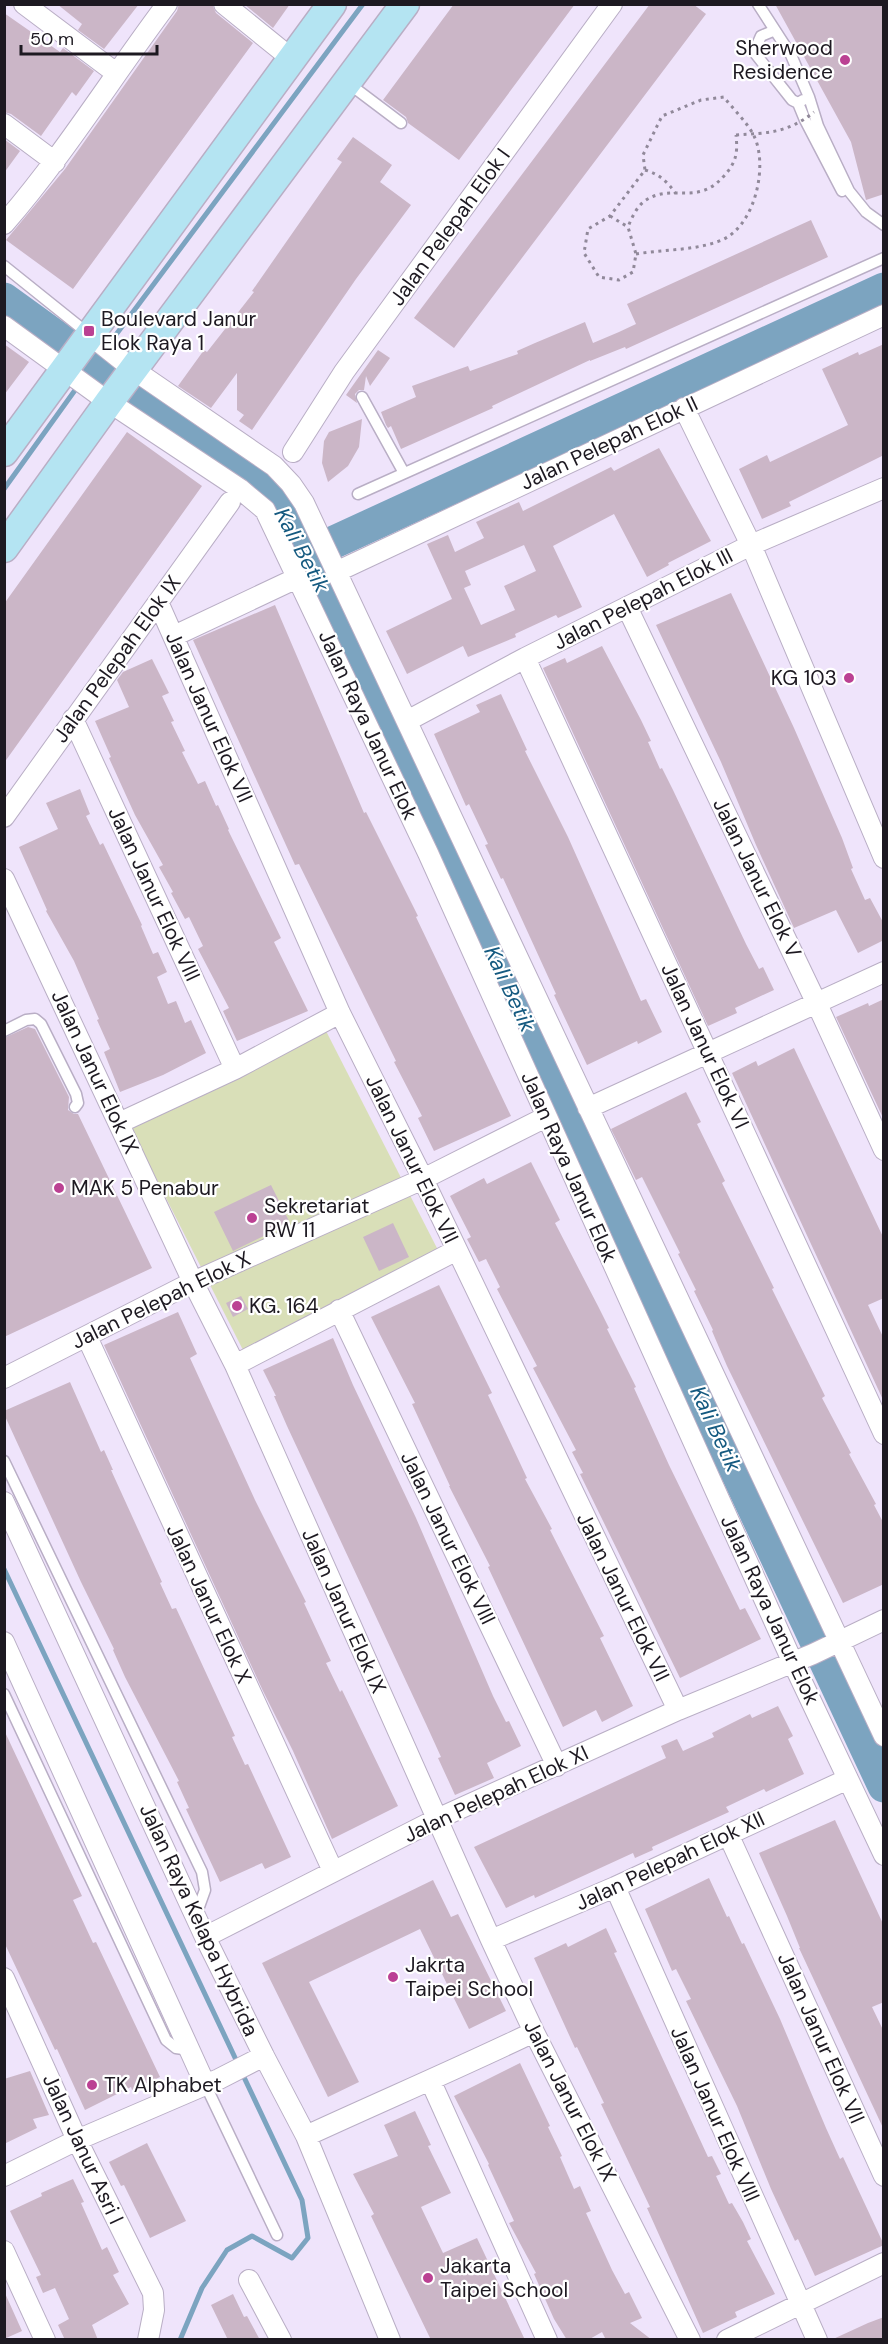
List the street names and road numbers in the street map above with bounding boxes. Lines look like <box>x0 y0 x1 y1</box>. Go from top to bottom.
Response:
street label: Jalan Pelepah Elok I <box>383 143 517 311</box>
street label: Jalan Pelepah Elok II <box>516 390 702 496</box>
street label: Jalan Pelepah Elok III <box>548 542 738 656</box>
street label: Jalan Pelepah Elok IX <box>47 570 187 748</box>
street label: Jalan Raya Janur Elok <box>312 626 424 825</box>
street label: Jalan Janur Elok VII <box>159 627 259 807</box>
street label: Jalan Janur Elok V <box>706 794 808 962</box>
street label: Jalan Janur Elok VIII <box>101 802 207 986</box>
street label: Jalan Janur Elok VI <box>654 959 756 1133</box>
street label: Jalan Janur Elok IX <box>45 985 145 1159</box>
street label: Jalan Raya Janur Elok <box>514 1067 624 1267</box>
street label: Jalan Janur Elok VII <box>359 1070 465 1248</box>
street label: Jalan Pelepah Elok X <box>67 1244 255 1356</box>
street label: Jalan Janur Elok VIII <box>394 1447 502 1629</box>
street label: Jalan Janur Elok VII <box>570 1508 676 1686</box>
street label: Jalan Raya Janur Elok <box>714 1511 826 1710</box>
street label: Jalan Janur Elok X <box>160 1520 258 1688</box>
street label: Jalan Janur Elok IX <box>295 1524 393 1698</box>
street label: Jalan Pelepah Elok XI <box>399 1739 593 1849</box>
street label: Jalan Raya Kelapa Hybrida <box>133 1799 265 2041</box>
street label: Jalan Pelepah Elok XII <box>571 1805 769 1917</box>
street label: Jalan Janur Elok VII <box>771 1948 871 2128</box>
street label: Jalan Janur Elok IX <box>517 2015 623 2187</box>
street label: Jalan Janur Elok VIII <box>664 2022 766 2206</box>
street label: Jalan Janur Asri I <box>36 2069 130 2229</box>

